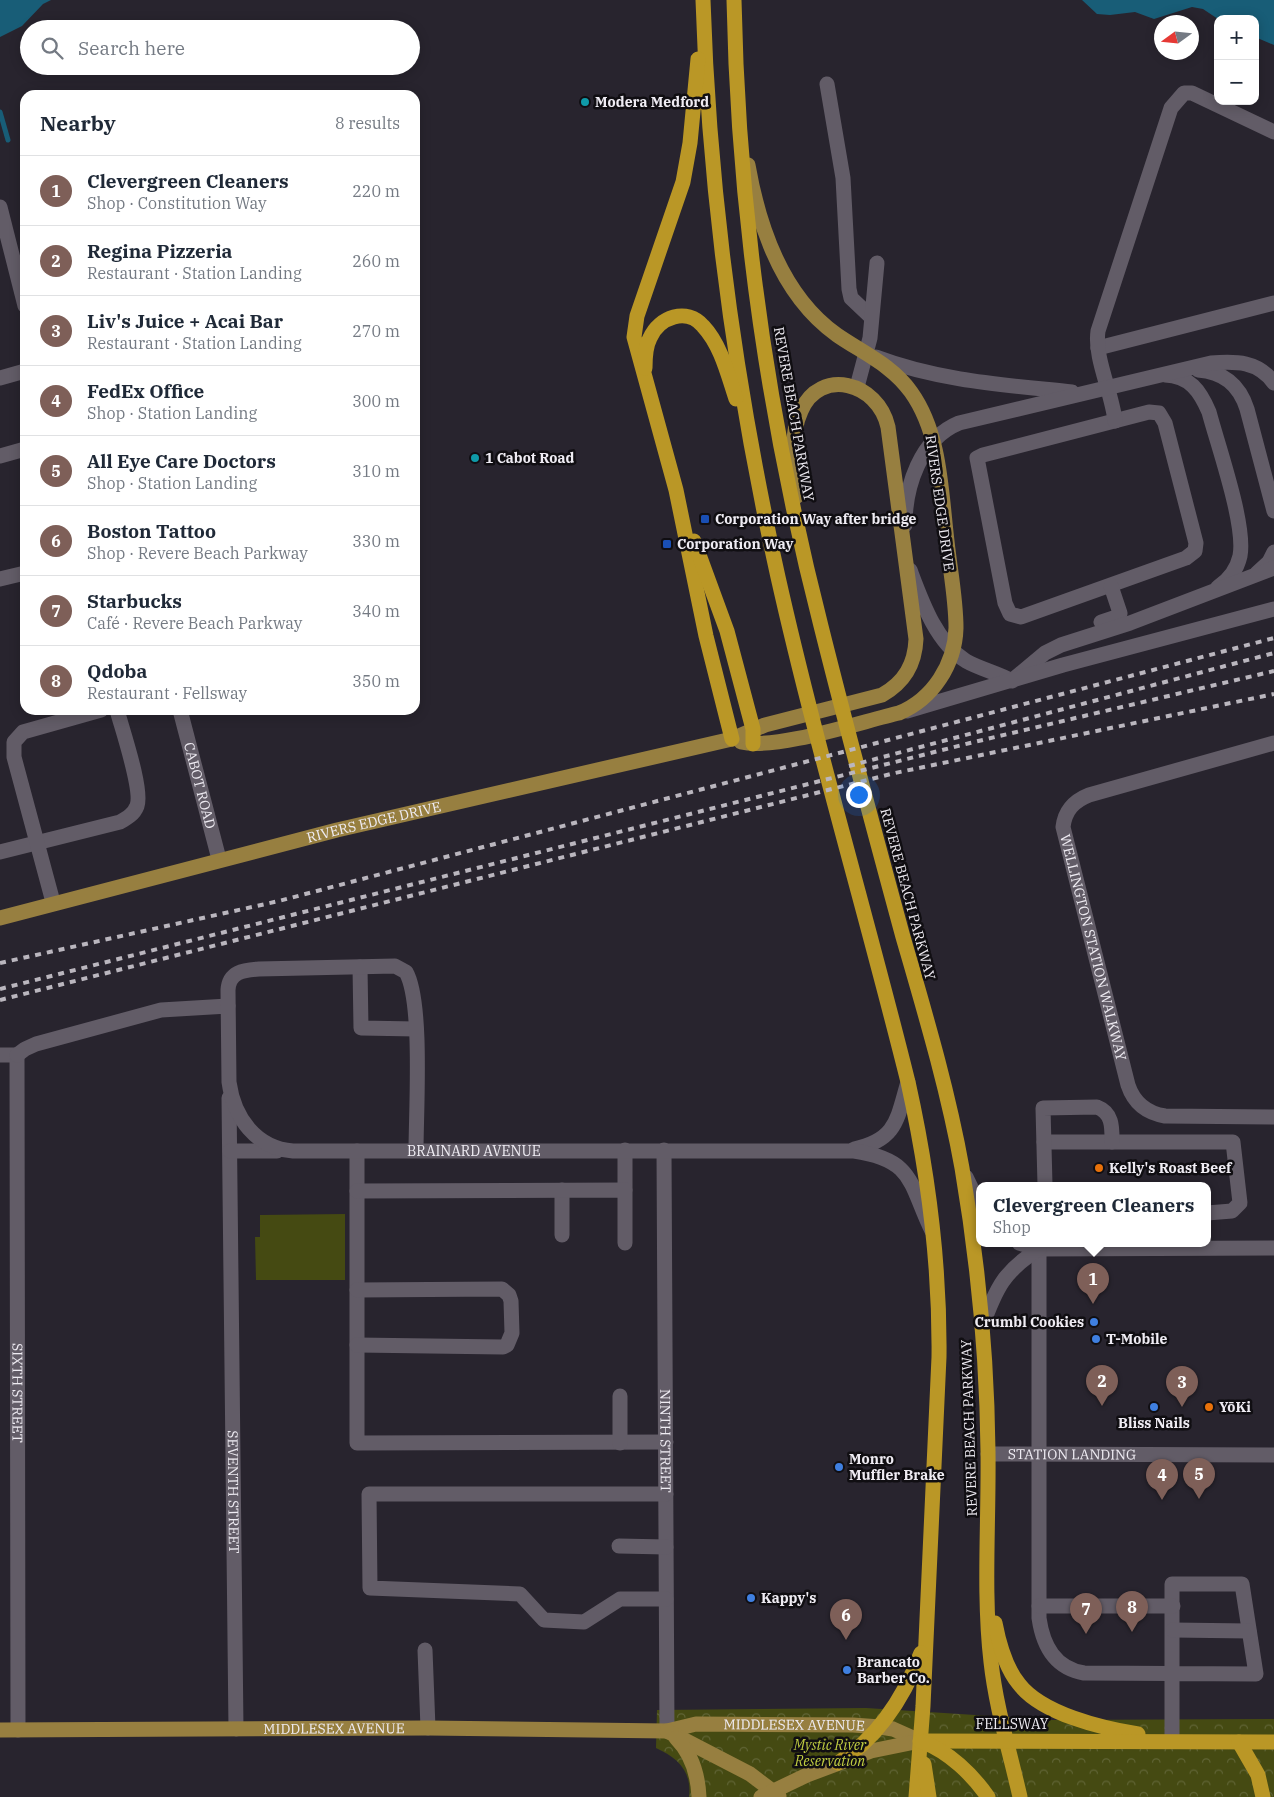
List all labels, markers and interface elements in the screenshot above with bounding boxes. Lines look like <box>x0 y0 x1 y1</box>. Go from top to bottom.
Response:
north arrow <box>1154 15 1199 60</box>
map controls <box>1214 15 1259 105</box>
button: + <box>1214 15 1259 60</box>
search box <box>20 20 420 75</box>
icon: search <box>38 34 66 62</box>
text: Search here <box>78 36 185 60</box>
button: − <box>1214 60 1259 105</box>
place label: Modera Medford <box>595 93 709 111</box>
marker: Modera Medford <box>579 96 591 108</box>
text: Nearby <box>40 109 116 137</box>
text: 8 results <box>335 113 400 133</box>
text: Clevergreen Cleaners <box>87 169 289 193</box>
text: 1 <box>51 181 61 201</box>
text: 220 m <box>352 181 400 201</box>
text: Shop · Constitution Way <box>87 193 267 213</box>
text: Regina Pizzeria <box>87 239 232 263</box>
text: 2 <box>51 251 61 271</box>
text: 260 m <box>352 251 400 271</box>
text: Restaurant · Station Landing <box>87 263 302 283</box>
text: Liv's Juice + Acai Bar <box>87 309 283 333</box>
text: 3 <box>51 321 61 341</box>
text: 270 m <box>352 321 400 341</box>
street label: REVERE BEACH PARKWAY <box>770 325 818 503</box>
text: Restaurant · Station Landing <box>87 333 302 353</box>
text: FedEx Office <box>87 379 204 403</box>
text: 4 <box>51 391 61 411</box>
text: 300 m <box>352 391 400 411</box>
text: Shop · Station Landing <box>87 403 257 423</box>
street label: RIVERS EDGE DRIVE <box>922 434 958 572</box>
text: All Eye Care Doctors <box>87 449 276 473</box>
place label: 1 Cabot Road <box>485 449 574 467</box>
marker: 1 Cabot Road <box>469 452 481 464</box>
text: 5 <box>51 461 61 481</box>
text: 310 m <box>352 461 400 481</box>
text: Shop · Station Landing <box>87 473 257 493</box>
place label: Corporation Way after bridge <box>715 510 916 528</box>
marker: Corporation Way after bridge <box>699 513 711 525</box>
text: Boston Tattoo <box>87 519 216 543</box>
text: 6 <box>51 531 61 551</box>
text: 330 m <box>352 531 400 551</box>
place label: Corporation Way <box>677 535 794 553</box>
marker: Corporation Way <box>661 538 673 550</box>
text: Shop · Revere Beach Parkway <box>87 543 308 563</box>
text: Starbucks <box>87 589 182 613</box>
text: 7 <box>51 601 61 621</box>
text: 340 m <box>352 601 400 621</box>
text: Café · Revere Beach Parkway <box>87 613 302 633</box>
text: Qdoba <box>87 659 147 683</box>
text: 8 <box>51 671 61 691</box>
text: 350 m <box>352 671 400 691</box>
text: Restaurant · Fellsway <box>87 683 247 703</box>
street label: CABOT ROAD <box>180 740 220 831</box>
your location <box>846 782 872 808</box>
street label: RIVERS EDGE DRIVE <box>305 797 443 847</box>
street label: REVERE BEACH PARKWAY <box>876 806 940 982</box>
street label: WELLINGTON STATION WALKWAY <box>1056 832 1131 1063</box>
street label: BRAINARD AVENUE <box>407 1142 541 1160</box>
place label: Kelly's Roast Beef <box>1109 1159 1233 1177</box>
marker: Kelly's Roast Beef <box>1093 1162 1105 1174</box>
popup <box>976 1182 1211 1247</box>
text: Clevergreen Cleaners <box>993 1193 1194 1217</box>
text: Shop <box>993 1217 1031 1237</box>
pin: 1 <box>1077 1263 1109 1304</box>
place label: Crumbl Cookies <box>975 1313 1084 1331</box>
marker: Crumbl Cookies <box>1088 1316 1100 1328</box>
place label: T-Mobile <box>1106 1330 1168 1348</box>
marker: T-Mobile <box>1090 1333 1102 1345</box>
street label: REVERE BEACH PARKWAY <box>957 1339 981 1517</box>
street label: SIXTH STREET <box>8 1343 27 1443</box>
pin: 2 <box>1086 1365 1118 1406</box>
pin: 3 <box>1166 1366 1198 1407</box>
street label: NINTH STREET <box>656 1389 675 1493</box>
place label: YōKi <box>1219 1398 1251 1416</box>
marker: Bliss Nails <box>1148 1401 1160 1413</box>
marker: YōKi <box>1203 1401 1215 1413</box>
place label: Bliss Nails <box>1118 1414 1190 1432</box>
street label: SEVENTH STREET <box>224 1430 243 1554</box>
street label: STATION LANDING <box>1008 1445 1136 1464</box>
place label: Monro Muffler Brake <box>849 1450 945 1484</box>
pin: 5 <box>1183 1458 1215 1499</box>
pin: 4 <box>1146 1459 1178 1500</box>
marker: Monro Muffler Brake <box>833 1461 845 1473</box>
place label: Kappy's <box>761 1589 816 1607</box>
pin: 8 <box>1116 1591 1148 1632</box>
marker: Kappy's <box>745 1592 757 1604</box>
pin: 7 <box>1070 1593 1102 1634</box>
pin: 6 <box>830 1599 862 1640</box>
place label: Brancato Barber Co. <box>857 1653 930 1687</box>
marker: Brancato Barber Co. <box>841 1664 853 1676</box>
street label: MIDDLESEX AVENUE <box>723 1715 865 1735</box>
street label: FELLSWAY <box>975 1715 1049 1733</box>
street label: MIDDLESEX AVENUE <box>263 1719 405 1738</box>
park label: Mystic River Reservation <box>793 1736 867 1770</box>

